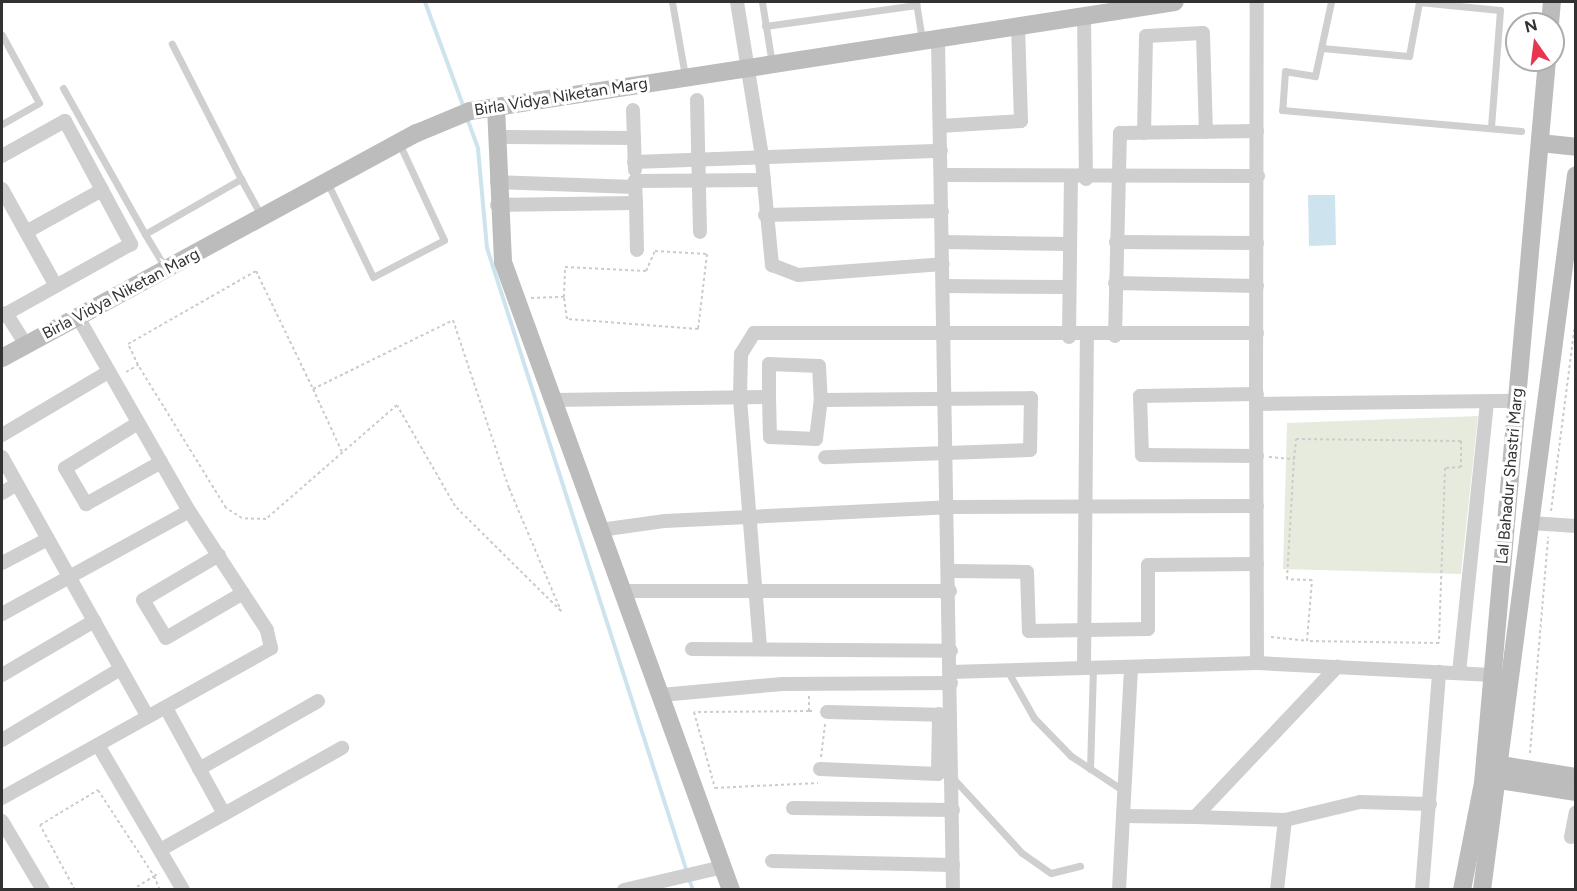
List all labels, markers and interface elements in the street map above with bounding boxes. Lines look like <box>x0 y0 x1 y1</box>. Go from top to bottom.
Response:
north arrow <box>1505 12 1565 72</box>
text: N <box>1523 15 1539 37</box>
street label: Birla Vidya Niketan Marg <box>473 74 649 120</box>
street label: Birla Vidya Niketan Marg <box>39 244 203 344</box>
street label: Lal Bahadur Shastri Marg <box>1493 387 1527 565</box>

